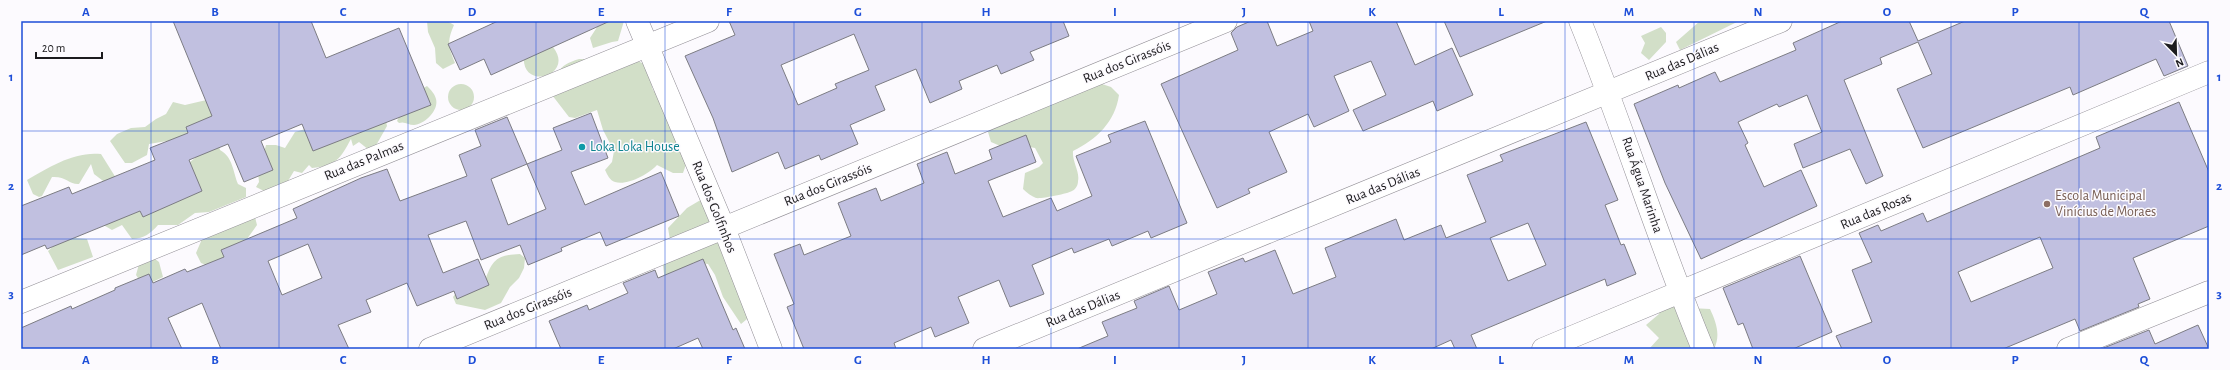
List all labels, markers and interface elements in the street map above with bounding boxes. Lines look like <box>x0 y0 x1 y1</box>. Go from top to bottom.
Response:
text: A <box>82 6 90 19</box>
text: B <box>211 6 219 19</box>
text: C <box>340 6 347 19</box>
text: D <box>468 6 477 19</box>
text: E <box>598 6 605 19</box>
text: F <box>726 6 733 19</box>
text: G <box>854 6 862 19</box>
text: H <box>981 6 991 19</box>
text: I <box>1113 6 1117 19</box>
text: J <box>1242 6 1246 19</box>
text: K <box>1368 6 1376 19</box>
text: L <box>1498 6 1504 19</box>
text: M <box>1624 6 1634 19</box>
text: N <box>1753 6 1763 19</box>
text: O <box>1883 6 1892 19</box>
text: P <box>2011 6 2019 19</box>
text: Q <box>2140 6 2150 19</box>
scale bar <box>36 34 102 60</box>
north arrow <box>2156 34 2196 74</box>
street label: Rua dos Girassóis <box>1081 38 1173 86</box>
street label: Rua das Dálias <box>1643 40 1721 84</box>
text: 20 m <box>42 42 65 54</box>
text: N <box>2174 56 2185 69</box>
text: 1 <box>9 71 13 84</box>
text: 1 <box>2217 71 2221 84</box>
street label: Rua Água Marinha <box>1619 134 1668 235</box>
street label: Rua das Palmas <box>322 139 406 183</box>
place label: Loka Loka House <box>590 140 680 154</box>
marker: Loka Loka House <box>577 142 587 152</box>
street label: Rua dos Golfinhos <box>689 159 739 255</box>
street label: Rua dos Girassóis <box>782 161 874 209</box>
street label: Rua das Dálias <box>1344 165 1422 207</box>
text: 2 <box>8 180 14 193</box>
text: 2 <box>2216 180 2222 193</box>
place label: Escola Municipal Vinícius de Moraes <box>2055 189 2156 219</box>
street label: Rua das Rosas <box>1838 190 1914 232</box>
marker: Escola Municipal Vinícius de Moraes <box>2042 199 2052 209</box>
street label: Rua dos Girassóis <box>482 285 574 333</box>
text: 3 <box>8 288 14 301</box>
street label: Rua das Dálias <box>1044 288 1122 330</box>
text: 3 <box>2216 288 2222 301</box>
text: A <box>82 354 90 367</box>
text: B <box>211 354 219 367</box>
text: C <box>340 354 347 367</box>
text: D <box>468 354 477 367</box>
text: E <box>598 354 605 367</box>
text: F <box>726 354 733 367</box>
text: G <box>854 354 862 367</box>
text: H <box>981 354 991 367</box>
text: I <box>1113 354 1117 367</box>
text: J <box>1242 354 1246 367</box>
text: K <box>1368 354 1376 367</box>
text: L <box>1498 354 1504 367</box>
text: M <box>1624 354 1634 367</box>
text: N <box>1753 354 1763 367</box>
text: O <box>1883 354 1892 367</box>
text: P <box>2011 354 2019 367</box>
text: Q <box>2140 354 2150 367</box>

